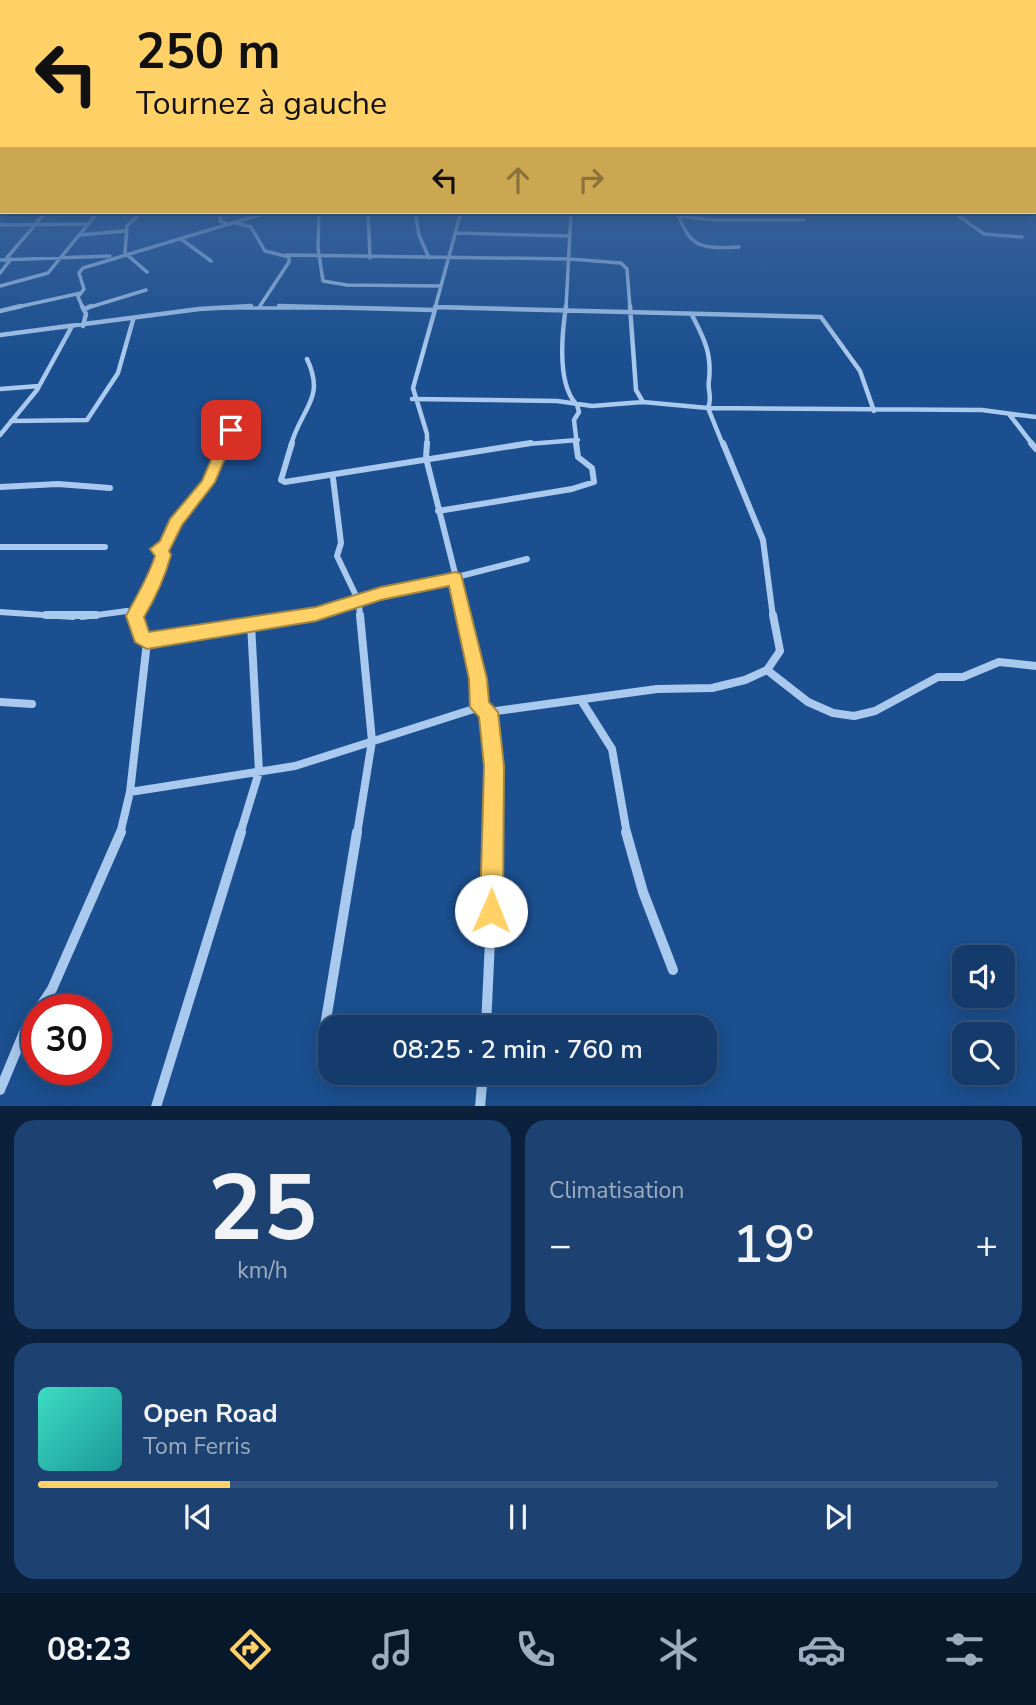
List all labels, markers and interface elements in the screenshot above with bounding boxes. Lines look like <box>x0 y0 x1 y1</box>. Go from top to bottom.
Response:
text: 250 m <box>136 18 280 85</box>
icon: left <box>21 28 112 119</box>
text: Tournez à gauche <box>136 82 387 125</box>
icon: left <box>426 161 464 199</box>
icon: ahead <box>499 161 537 199</box>
icon: right <box>572 161 610 199</box>
pin <box>201 400 261 460</box>
icon: arrive <box>212 411 250 449</box>
position arrow <box>454 874 528 948</box>
map controls <box>952 945 1015 1085</box>
button: sound <box>952 945 1015 1008</box>
speed limit sign: 30 <box>21 994 112 1085</box>
button: search <box>952 1022 1015 1085</box>
text: 08:25 · 2 min · 760 m <box>392 1032 643 1067</box>
text: 25 <box>208 1147 317 1271</box>
text: Climatisation <box>549 1175 684 1206</box>
text: 19° <box>733 1209 814 1280</box>
text: − <box>549 1220 572 1271</box>
text: + <box>975 1220 998 1271</box>
text: km/h <box>237 1255 288 1286</box>
text: Open Road <box>143 1396 278 1431</box>
text: Tom Ferris <box>143 1431 251 1462</box>
icon: previous <box>179 1498 217 1536</box>
icon: pause <box>499 1498 537 1536</box>
icon: next <box>819 1498 857 1536</box>
icon: directions <box>226 1625 275 1674</box>
icon: music <box>368 1625 417 1674</box>
icon: phone <box>511 1625 560 1674</box>
icon: climate <box>654 1625 703 1674</box>
icon: car <box>797 1625 846 1674</box>
icon: filters <box>940 1625 989 1674</box>
text: 08:23 <box>47 1628 132 1671</box>

